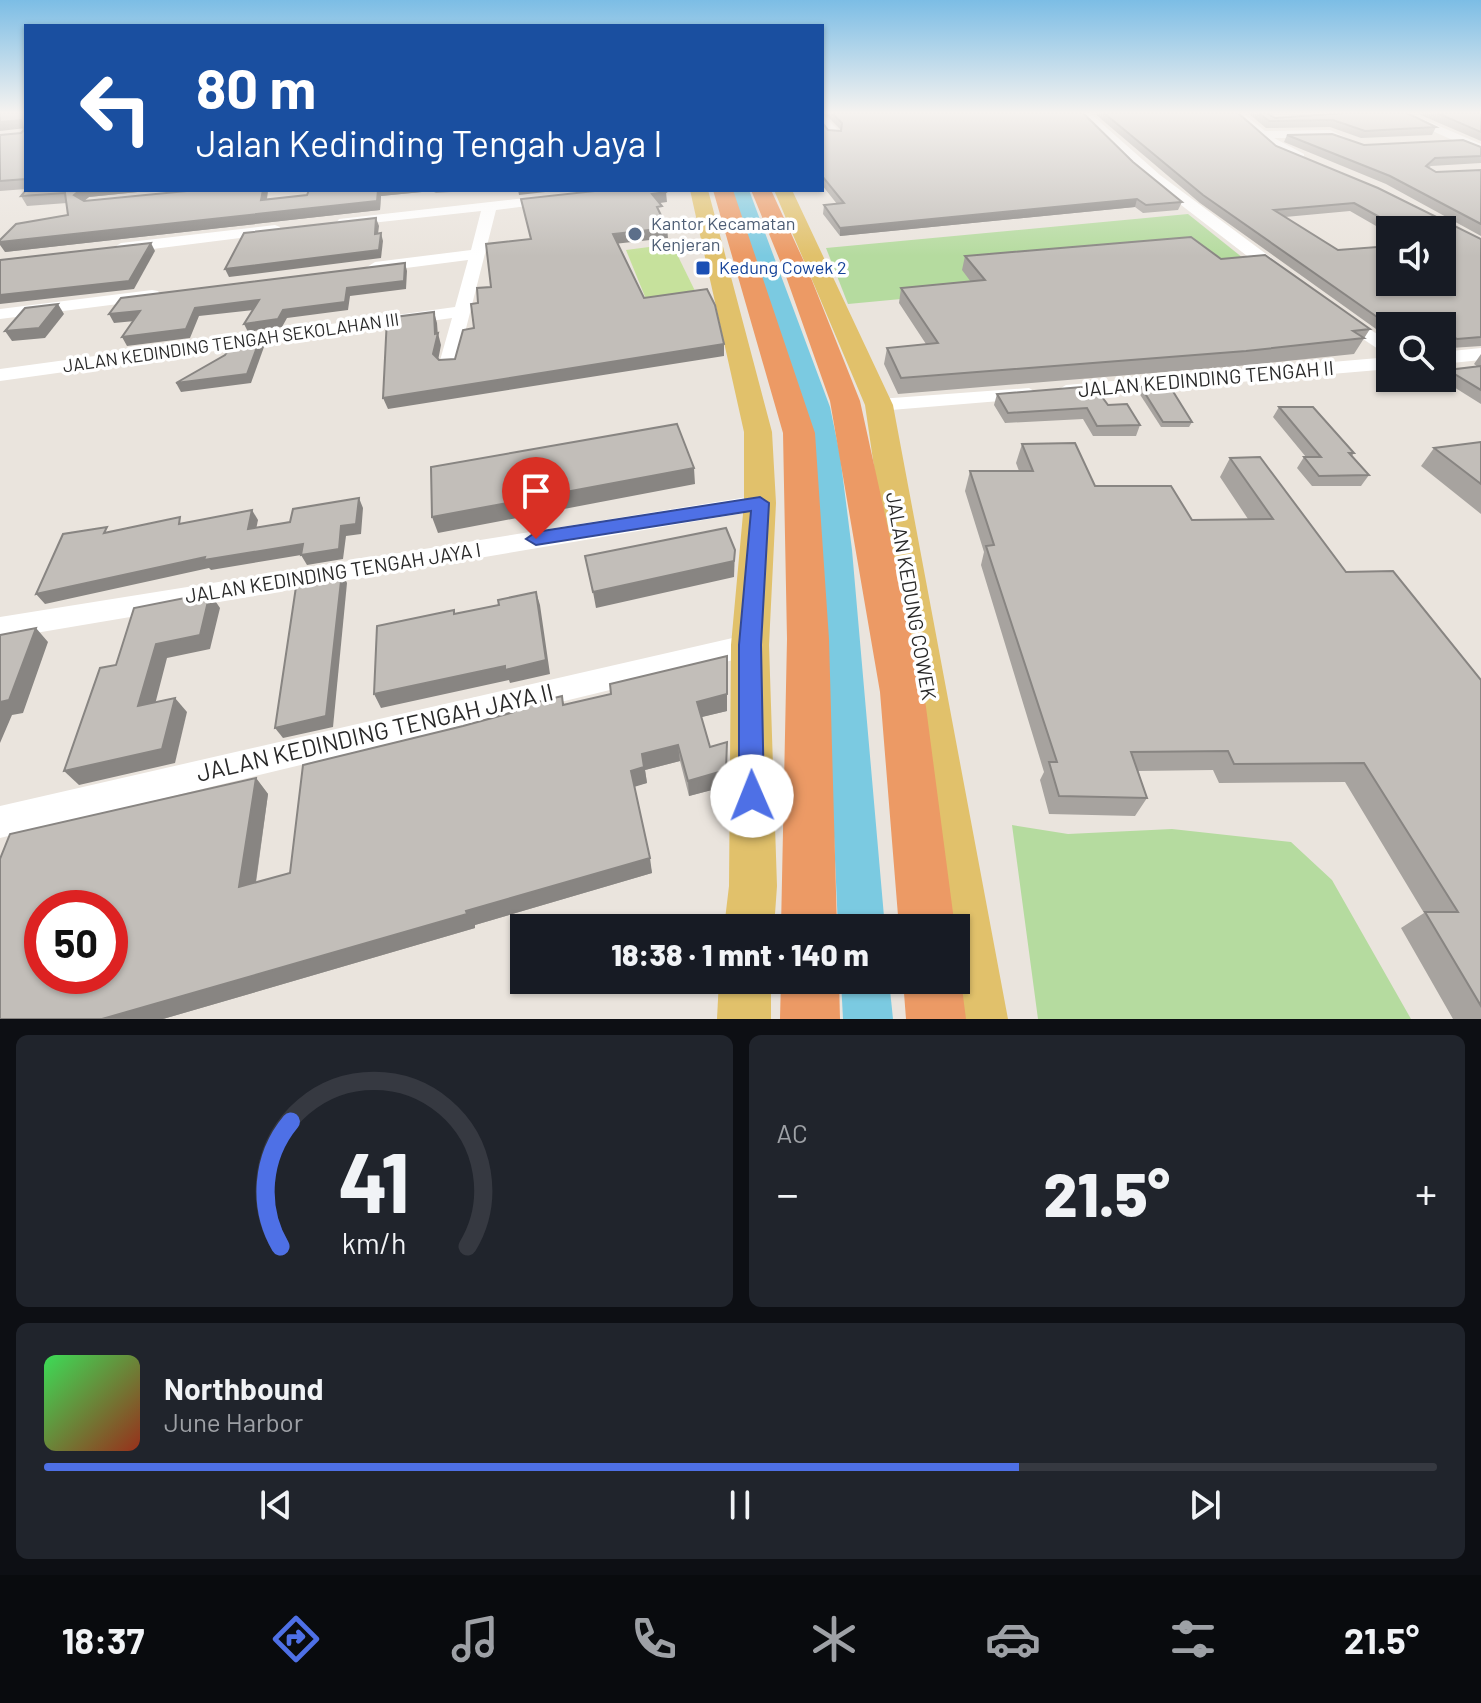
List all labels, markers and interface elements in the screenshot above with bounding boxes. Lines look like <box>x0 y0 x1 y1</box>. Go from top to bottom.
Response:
text: 80 m <box>196 53 316 120</box>
icon: left <box>64 56 168 160</box>
text: Jalan Kedinding Tengah Jaya I <box>196 121 663 164</box>
place label: Kantor Kecamatan Kenjeran <box>651 212 796 255</box>
map controls <box>1376 216 1456 392</box>
button: sound <box>1376 216 1456 296</box>
marker: Kantor Kecamatan Kenjeran <box>626 225 644 243</box>
place label: Kedung Cowek 2 <box>719 256 847 278</box>
marker: Kedung Cowek 2 <box>694 259 712 277</box>
street label: JALAN KEDINDING TENGAH SEKOLAHAN III <box>61 307 400 377</box>
button: search <box>1376 312 1456 392</box>
street label: JALAN KEDINDING TENGAH II <box>1077 355 1335 401</box>
pin <box>502 457 570 539</box>
icon: arrive <box>514 469 558 513</box>
street label: JALAN KEDUNG COWEK <box>882 490 942 702</box>
street label: JALAN KEDINDING TENGAH JAYA I <box>183 537 483 607</box>
street label: JALAN KEDINDING TENGAH JAYA II <box>193 676 556 787</box>
position arrow <box>710 754 794 838</box>
speed limit sign: 50 <box>24 890 128 994</box>
text: 18:38 · 1 mnt · 140 m <box>611 936 869 972</box>
text: AC <box>777 1117 808 1148</box>
text: 41 <box>338 1130 410 1230</box>
text: 21.5° <box>1044 1157 1170 1229</box>
text: − <box>777 1166 799 1219</box>
text: + <box>1415 1166 1437 1219</box>
text: km/h <box>342 1225 407 1260</box>
text: Northbound <box>164 1370 323 1406</box>
text: June Harbor <box>164 1406 303 1437</box>
icon: previous <box>254 1483 298 1527</box>
icon: pause <box>718 1483 762 1527</box>
icon: next <box>1183 1483 1227 1527</box>
icon: directions <box>268 1611 324 1667</box>
icon: music <box>447 1611 503 1667</box>
icon: phone <box>626 1611 682 1667</box>
icon: climate <box>806 1611 862 1667</box>
icon: car <box>985 1611 1041 1667</box>
icon: filters <box>1165 1611 1221 1667</box>
text: 18:37 <box>62 1618 144 1661</box>
text: 21.5° <box>1344 1618 1419 1661</box>

